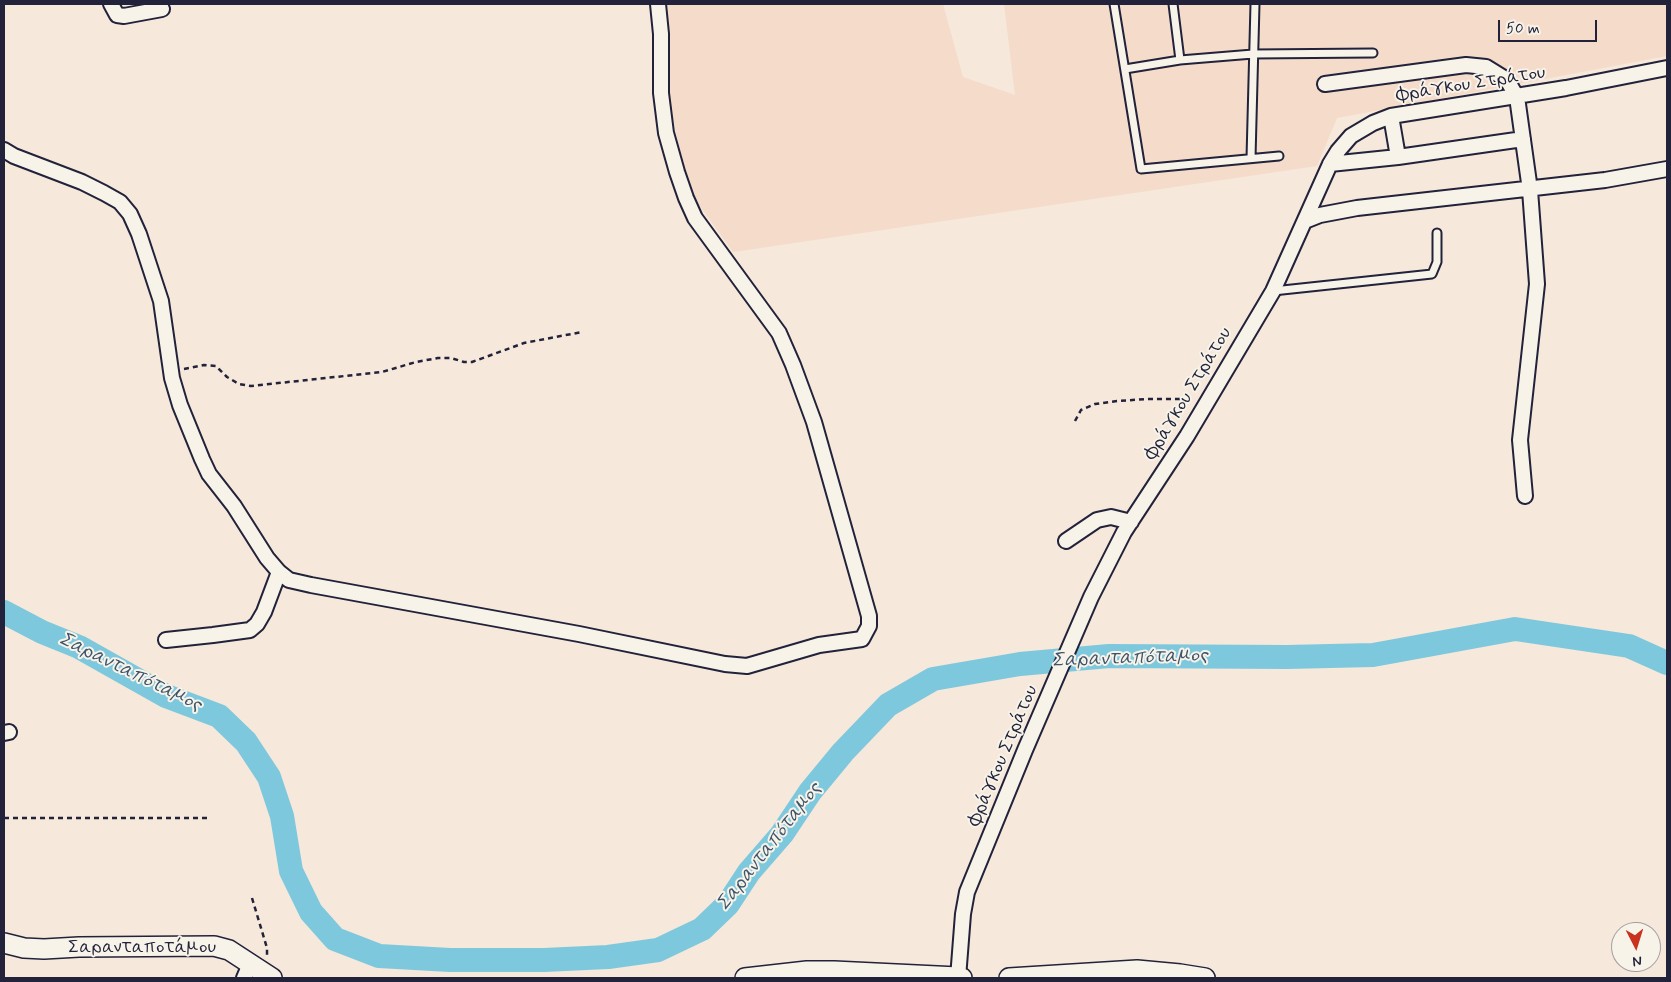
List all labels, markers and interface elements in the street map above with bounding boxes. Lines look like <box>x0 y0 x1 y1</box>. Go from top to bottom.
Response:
scale bar <box>1501 10 1600 42</box>
text: 50 m <box>1506 19 1540 39</box>
street label: Φράγκου Στράτου <box>1395 62 1547 108</box>
street label: Φράγκου Στράτου <box>1140 324 1238 464</box>
water label: Σαρανταπόταμος <box>55 628 205 718</box>
water label: Σαρανταπόταμος <box>1052 644 1208 674</box>
street label: Φράγκου Στράτου <box>964 682 1044 830</box>
water label: Σαρανταπόταμος <box>713 778 827 916</box>
north arrow <box>1611 922 1661 972</box>
street label: Σαρανταποτάμου <box>68 937 216 959</box>
text: N <box>1632 952 1643 970</box>

